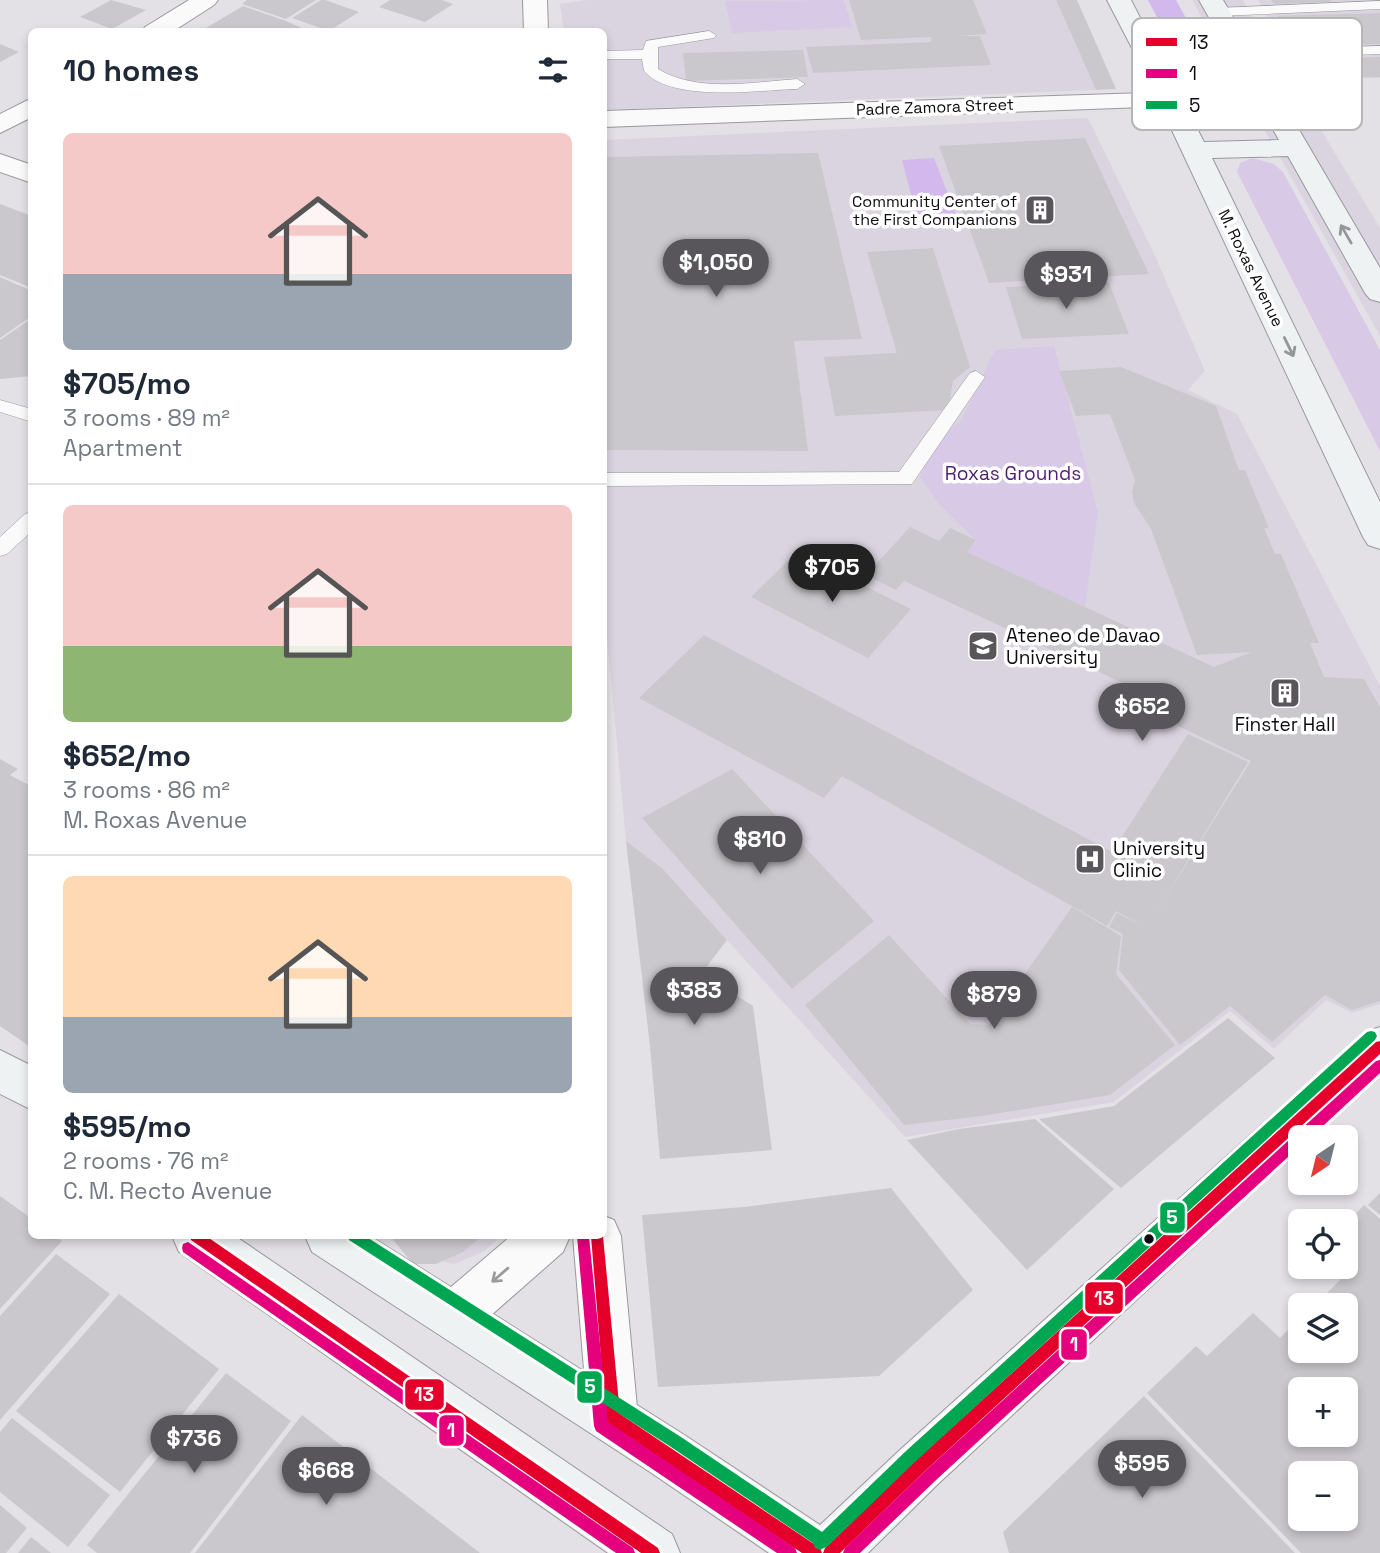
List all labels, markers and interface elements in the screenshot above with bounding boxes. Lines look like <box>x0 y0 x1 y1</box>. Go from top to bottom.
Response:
legend <box>1132 18 1362 130</box>
text: 13 <box>1189 30 1208 55</box>
text: 10 homes <box>63 51 199 90</box>
icon: filters <box>534 51 572 89</box>
text: 1 <box>1189 61 1197 86</box>
text: 5 <box>1189 93 1200 118</box>
street label: Padre Zamora Street <box>856 94 1014 120</box>
icon: home <box>255 178 381 304</box>
place label: Community Center of the First Companions <box>852 191 1017 230</box>
building icon: Community Center of the First Companions <box>1023 193 1057 227</box>
street label: M. Roxas Avenue <box>1213 206 1289 330</box>
one-way arrow <box>1339 225 1353 245</box>
pin: $1,050 <box>659 240 773 299</box>
text: $1,050 <box>679 247 753 277</box>
pin: $931 <box>1025 252 1107 311</box>
text: $931 <box>1040 259 1092 289</box>
one-way arrow <box>1283 336 1296 357</box>
text: $705/mo <box>63 364 191 403</box>
text: 3 rooms · 89 m² <box>63 403 230 433</box>
text: Apartment <box>63 433 183 463</box>
park label: Roxas Grounds <box>945 461 1081 486</box>
pin: $705 <box>791 544 873 604</box>
icon: home <box>255 550 381 676</box>
text: $705 <box>804 552 860 582</box>
place label: Ateneo de Davao University <box>1006 623 1161 670</box>
school or university icon: Ateneo de Davao University <box>966 629 1000 663</box>
building icon: Finster Hall <box>1268 676 1302 710</box>
pin: $652 <box>1101 684 1183 743</box>
text: $652 <box>1114 691 1170 721</box>
place label: Finster Hall <box>1235 712 1335 737</box>
text: $652/mo <box>63 736 191 775</box>
text: 3 rooms · 86 m² <box>63 775 230 805</box>
text: M. Roxas Avenue <box>63 805 247 835</box>
pin: $810 <box>719 816 801 876</box>
text: $810 <box>733 824 787 854</box>
place label: University Clinic <box>1113 836 1205 883</box>
hospital icon: University Clinic <box>1073 842 1107 876</box>
icon: home <box>255 921 381 1047</box>
pin: $383 <box>653 968 735 1027</box>
pin: $879 <box>953 972 1035 1031</box>
text: $383 <box>666 975 722 1005</box>
text: $879 <box>967 979 1021 1009</box>
text: $595/mo <box>63 1107 191 1146</box>
north arrow <box>1288 1125 1358 1195</box>
map controls <box>1288 1125 1358 1531</box>
text: 2 rooms · 76 m² <box>63 1146 228 1176</box>
text: C. M. Recto Avenue <box>63 1176 272 1206</box>
line badge: 5 <box>1159 1201 1186 1234</box>
text: 5 <box>1166 1205 1178 1230</box>
button: locate <box>1288 1209 1358 1279</box>
unlabelled marker <box>1142 1232 1156 1246</box>
one-way arrow <box>492 1267 510 1283</box>
line badge: 13 <box>1084 1281 1124 1315</box>
text: 13 <box>1094 1286 1114 1311</box>
button: layers <box>1288 1293 1358 1363</box>
line badge: 1 <box>1060 1328 1088 1361</box>
text: 1 <box>1070 1332 1078 1357</box>
line badge: 5 <box>576 1370 603 1404</box>
text: 5 <box>584 1374 596 1399</box>
button: + <box>1288 1377 1358 1447</box>
line badge: 13 <box>404 1378 445 1411</box>
text: 13 <box>414 1382 434 1407</box>
line badge: 1 <box>438 1414 465 1447</box>
pin: $736 <box>153 1416 235 1475</box>
text: 1 <box>447 1418 455 1443</box>
text: $736 <box>167 1423 221 1453</box>
pin: $595 <box>1101 1440 1183 1500</box>
pin: $668 <box>285 1448 367 1507</box>
text: $595 <box>1114 1448 1170 1478</box>
text: $668 <box>298 1455 354 1485</box>
button: − <box>1288 1461 1358 1531</box>

